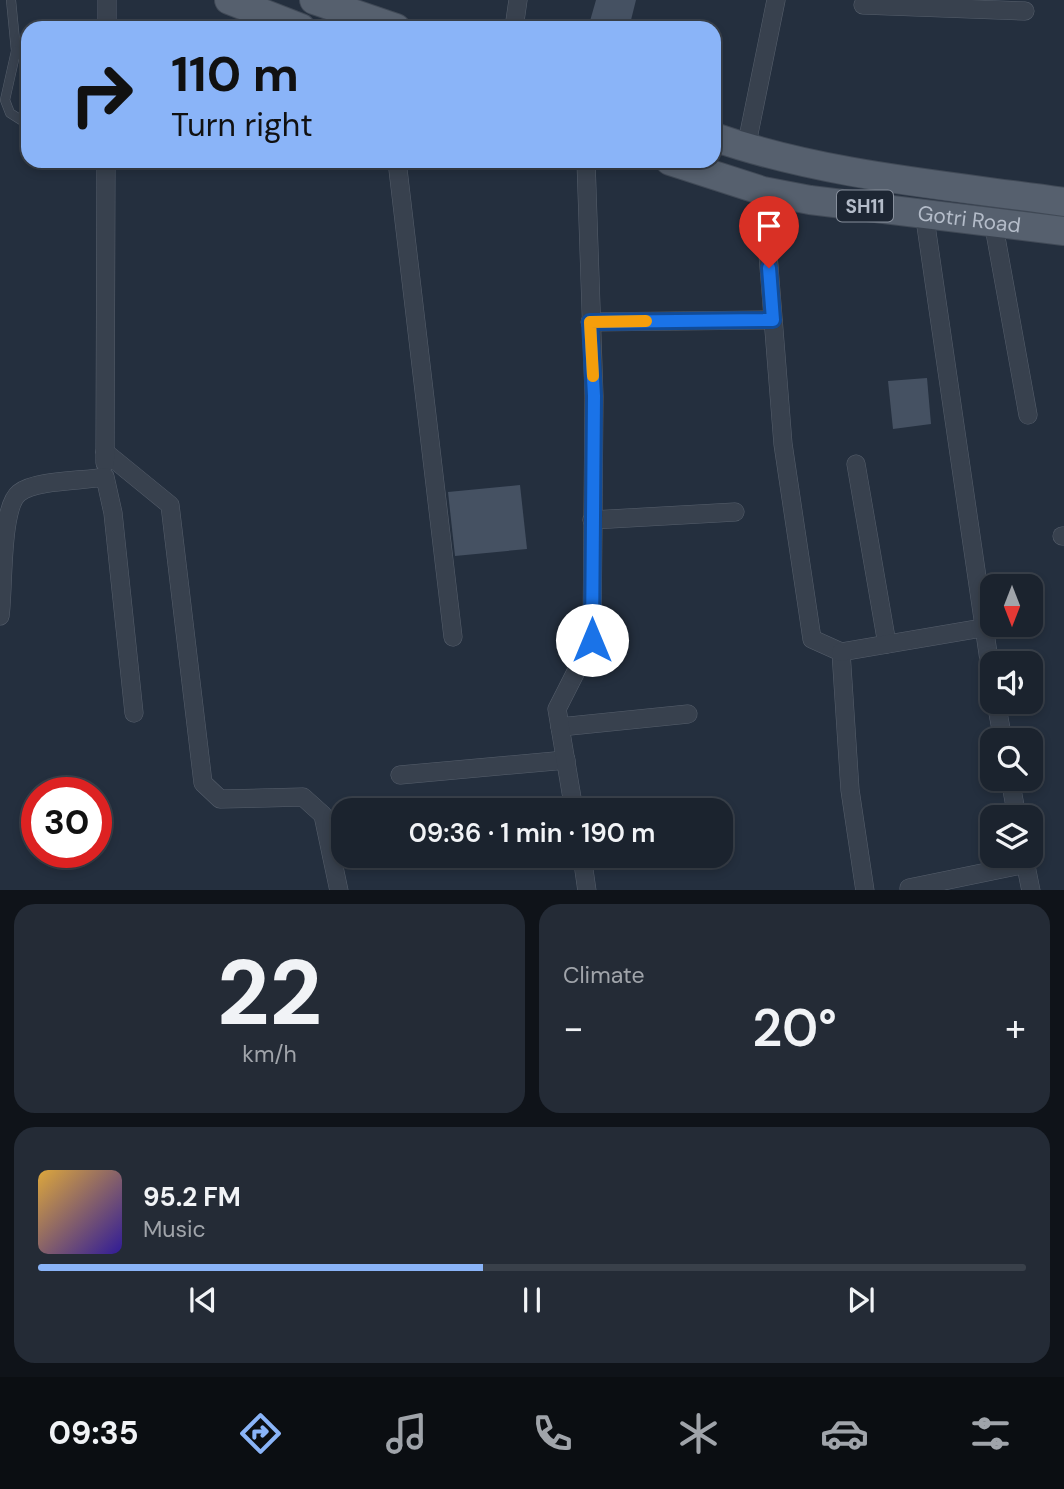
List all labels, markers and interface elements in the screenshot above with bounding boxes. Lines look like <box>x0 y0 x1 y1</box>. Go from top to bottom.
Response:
text: 110 m <box>171 42 299 106</box>
icon: right <box>56 49 147 140</box>
text: Turn right <box>171 104 313 146</box>
road number: SH11 <box>837 190 893 222</box>
pin <box>739 196 799 268</box>
street label: Gotri Road <box>916 199 1022 240</box>
icon: arrive <box>750 207 788 245</box>
north arrow <box>980 574 1043 637</box>
map controls <box>980 574 1043 868</box>
position arrow <box>555 603 629 677</box>
button: sound <box>980 651 1043 714</box>
button: search <box>980 728 1043 791</box>
speed limit sign: 30 <box>21 777 112 868</box>
button: layers <box>980 805 1043 868</box>
text: 09:36 · 1 min · 190 m <box>409 816 655 850</box>
text: 22 <box>217 934 322 1052</box>
text: Climate <box>563 960 645 990</box>
text: 20° <box>752 994 837 1062</box>
text: − <box>563 1003 584 1053</box>
text: + <box>1005 1003 1026 1053</box>
text: km/h <box>242 1039 297 1069</box>
text: 95.2 FM <box>143 1180 241 1214</box>
text: Music <box>143 1214 206 1244</box>
icon: previous <box>184 1281 222 1319</box>
icon: pause <box>513 1281 551 1319</box>
icon: next <box>842 1281 880 1319</box>
icon: directions <box>236 1409 285 1458</box>
icon: music <box>382 1409 431 1458</box>
icon: phone <box>528 1409 577 1458</box>
icon: climate <box>674 1409 723 1458</box>
icon: car <box>820 1409 869 1458</box>
icon: filters <box>966 1409 1015 1458</box>
text: 09:35 <box>49 1412 139 1454</box>

